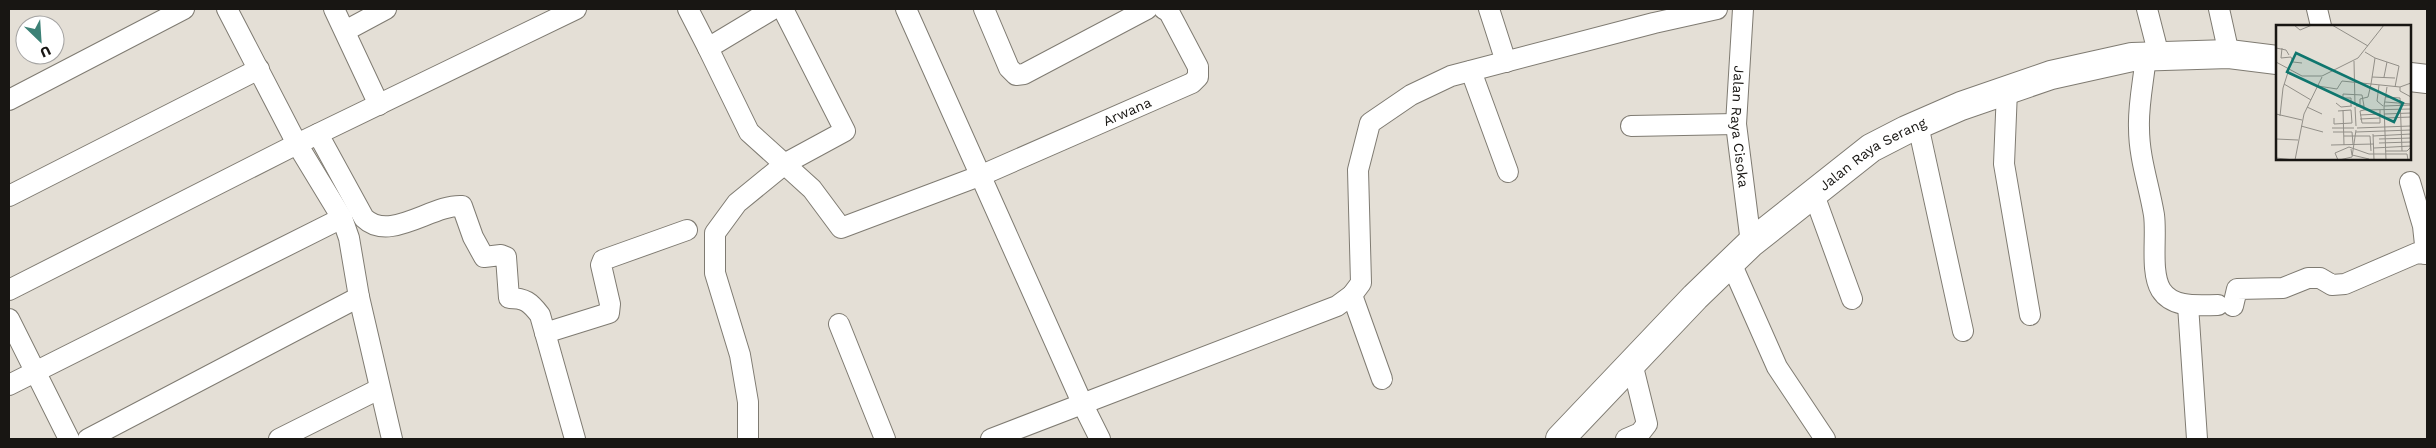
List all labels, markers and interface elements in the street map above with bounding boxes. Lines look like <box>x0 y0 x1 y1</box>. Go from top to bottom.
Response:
north arrow <box>15 15 65 65</box>
inset map <box>2276 25 2411 160</box>
text: U <box>38 42 53 61</box>
street label: Jalan Raya Cisoka <box>1728 65 1752 189</box>
street label: Arwana <box>1100 94 1154 129</box>
street label: Jalan Raya Serang <box>1816 114 1929 194</box>

